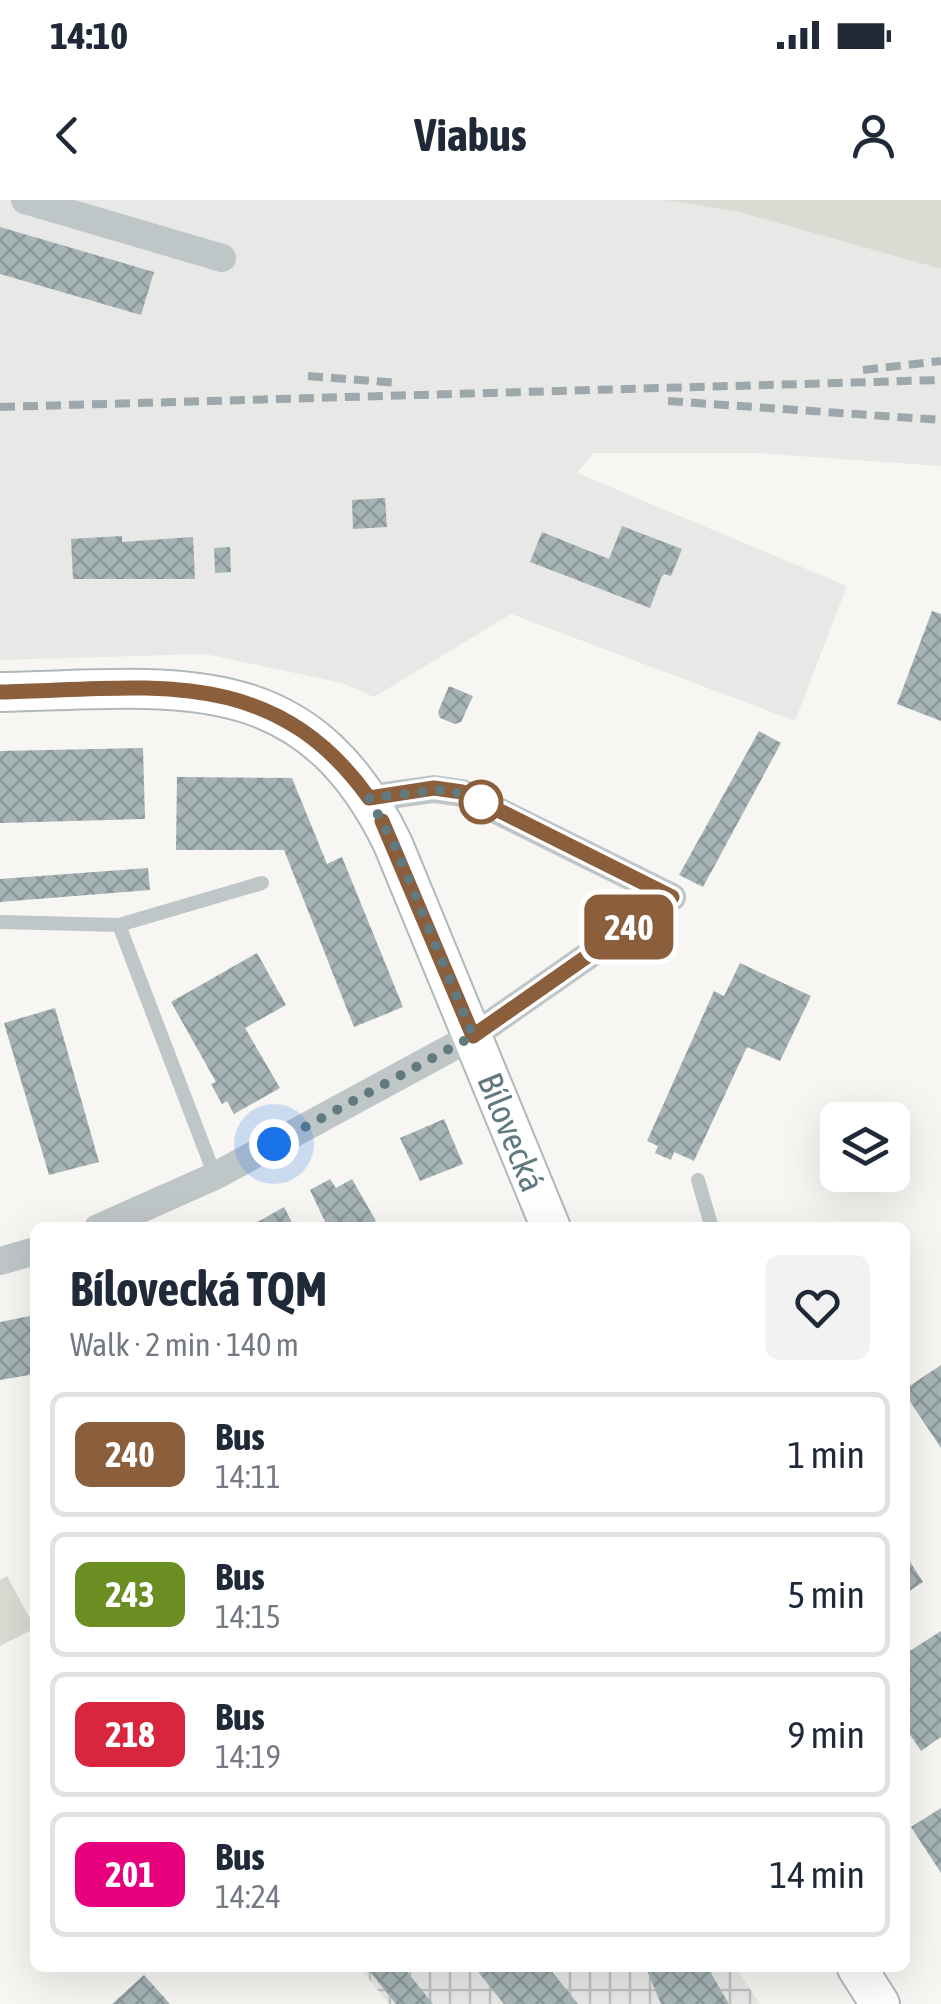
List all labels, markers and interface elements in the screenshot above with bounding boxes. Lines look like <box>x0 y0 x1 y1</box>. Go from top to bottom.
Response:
text: 14:10 <box>50 14 128 57</box>
icon: back <box>40 108 95 163</box>
icon: person <box>846 108 901 163</box>
text: Viabus <box>414 109 527 161</box>
unlabelled marker <box>460 781 502 823</box>
line badge: 240 <box>572 894 686 960</box>
text: 240 <box>604 907 654 947</box>
street label: Bílovecká <box>470 1067 554 1197</box>
map controls <box>820 1102 910 1192</box>
button: layers <box>820 1102 910 1192</box>
your location <box>249 1119 299 1169</box>
button: heart <box>765 1255 870 1360</box>
text: Bílovecká TQM <box>70 1261 327 1316</box>
text: Walk · 2 min · 140 m <box>70 1326 299 1363</box>
text: Bus <box>215 1415 265 1458</box>
text: 1 min <box>787 1433 865 1476</box>
text: 240 <box>105 1434 155 1474</box>
text: 14:11 <box>215 1458 281 1495</box>
text: Bus <box>215 1555 265 1598</box>
text: 5 min <box>787 1573 865 1616</box>
text: 243 <box>105 1574 155 1614</box>
text: 14:15 <box>215 1598 281 1635</box>
text: Bus <box>215 1695 265 1738</box>
text: 9 min <box>787 1713 865 1756</box>
text: 218 <box>105 1714 155 1754</box>
text: 14:19 <box>215 1738 281 1775</box>
text: Bus <box>215 1835 265 1878</box>
text: 14 min <box>770 1853 865 1896</box>
text: 201 <box>105 1854 155 1894</box>
text: 14:24 <box>215 1878 281 1915</box>

